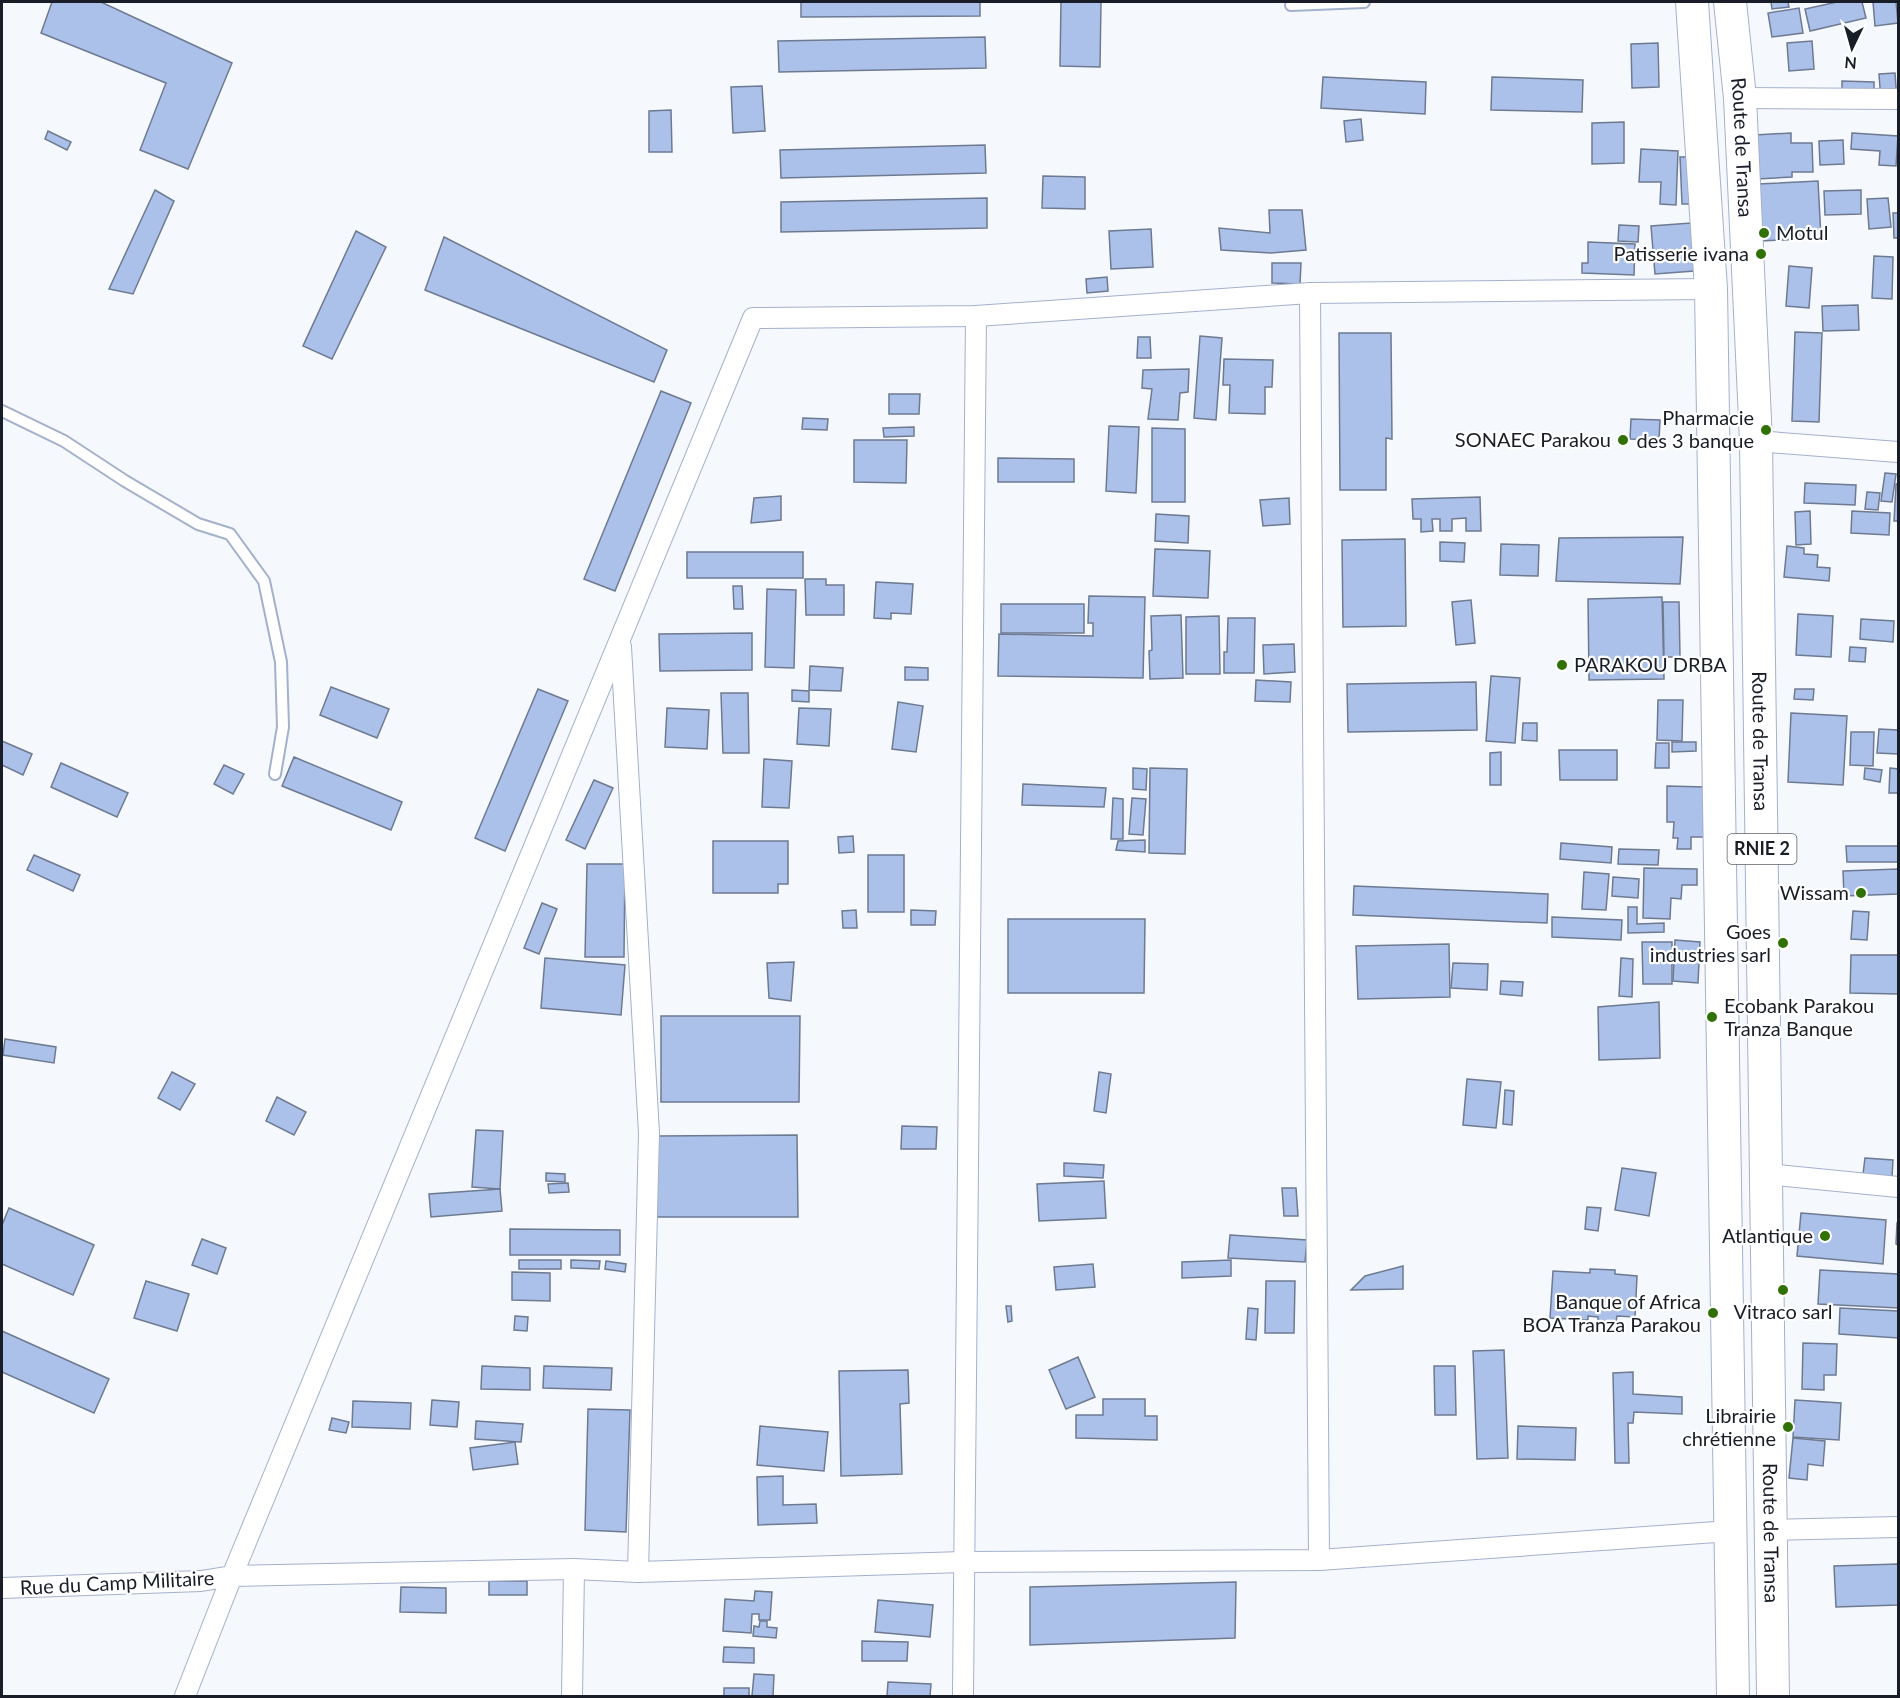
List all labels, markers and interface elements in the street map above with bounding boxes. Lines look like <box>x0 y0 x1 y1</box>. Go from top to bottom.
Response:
north arrow <box>1822 18 1882 78</box>
text: N <box>1844 53 1858 73</box>
street label: Route de Transa <box>1727 76 1759 218</box>
place label: Motul <box>1776 220 1828 244</box>
marker: Motul <box>1757 226 1771 240</box>
place label: Patisserie ivana <box>1614 241 1749 265</box>
marker: Patisserie ivana <box>1754 247 1768 261</box>
place label: Pharmacie des 3 banque <box>1637 405 1754 452</box>
marker: Pharmacie des 3 banque <box>1759 423 1773 437</box>
place label: SONAEC Parakou <box>1455 427 1611 451</box>
marker: SONAEC Parakou <box>1616 433 1630 447</box>
place label: PARAKOU DRBA <box>1574 652 1727 676</box>
marker: PARAKOU DRBA <box>1555 658 1569 672</box>
street label: Route de Transa <box>1748 671 1774 811</box>
road number: RNIE 2 <box>1728 834 1796 864</box>
place label: Wissam <box>1780 880 1849 904</box>
marker: Wissam <box>1854 886 1868 900</box>
place label: Goes industries sarl <box>1650 919 1771 966</box>
marker: Goes industries sarl <box>1776 936 1790 950</box>
place label: Ecobank Parakou Tranza Banque <box>1724 993 1874 1040</box>
marker: Ecobank Parakou Tranza Banque <box>1705 1010 1719 1024</box>
place label: Atlantique <box>1722 1223 1813 1247</box>
marker: Atlantique <box>1818 1229 1832 1243</box>
marker: Vitraco sarl <box>1776 1283 1790 1297</box>
place label: Banque of Africa BOA Tranza Parakou <box>1522 1289 1701 1336</box>
place label: Vitraco sarl <box>1734 1299 1833 1323</box>
marker: Banque of Africa BOA Tranza Parakou <box>1706 1306 1720 1320</box>
place label: Librairie chrétienne <box>1682 1403 1776 1450</box>
marker: Librairie chrétienne <box>1781 1420 1795 1434</box>
street label: Route de Transa <box>1759 1463 1785 1603</box>
street label: Rue du Camp Militaire <box>19 1565 215 1599</box>

